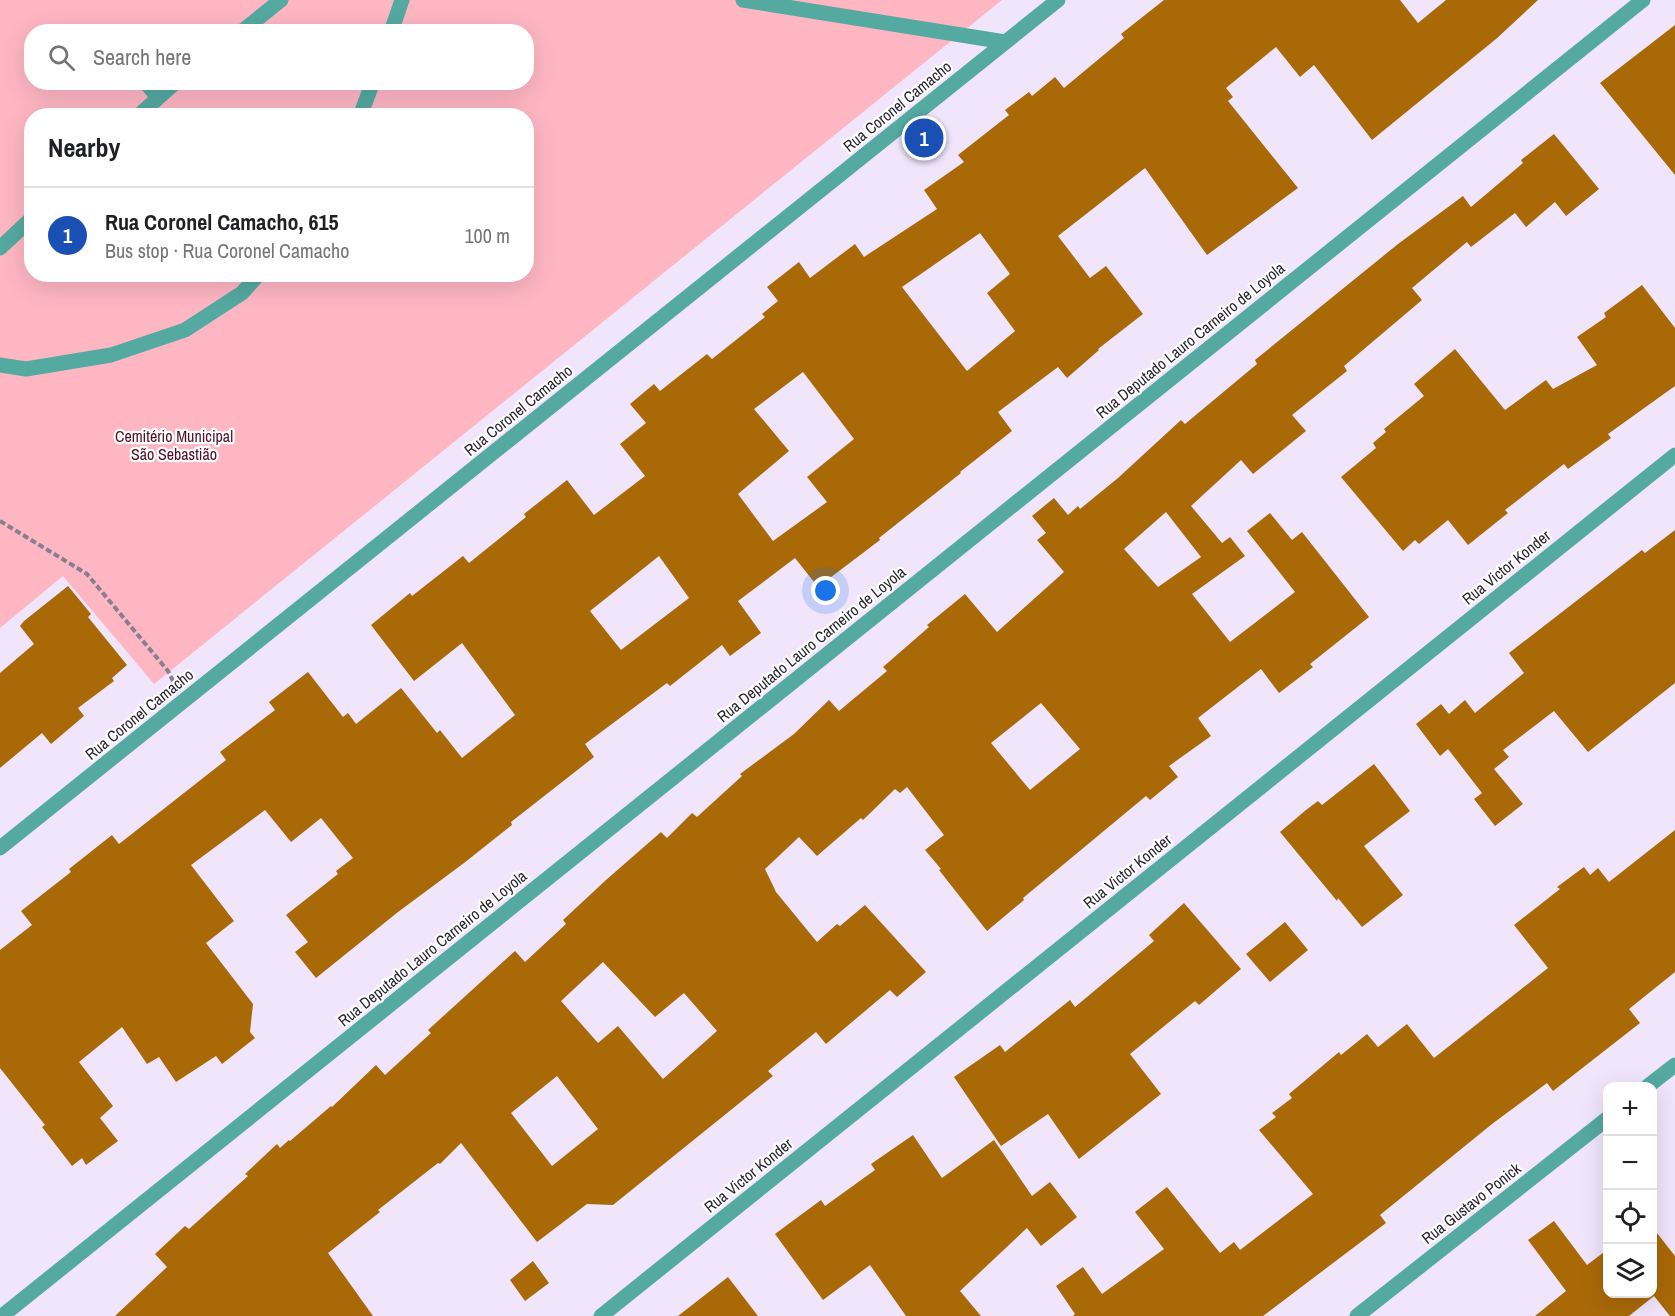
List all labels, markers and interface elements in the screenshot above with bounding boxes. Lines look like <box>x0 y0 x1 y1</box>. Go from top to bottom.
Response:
search box <box>24 24 534 90</box>
icon: search <box>45 41 78 74</box>
text: Search here <box>93 42 191 72</box>
street label: Rua Coronel Camacho <box>838 55 956 157</box>
pin: 1 <box>904 116 944 160</box>
text: Nearby <box>48 130 120 165</box>
text: Rua Coronel Camacho, 615 <box>105 207 339 237</box>
text: 1 <box>63 222 72 249</box>
text: 100 m <box>464 222 510 249</box>
text: Bus stop · Rua Coronel Camacho <box>105 237 349 264</box>
street label: Rua Deputado Lauro Carneiro de Loyola <box>1091 256 1290 423</box>
street label: Rua Coronel Camacho <box>459 359 577 461</box>
park label: Cemitério Municipal São Sebastião <box>115 425 233 465</box>
street label: Rua Victor Konder <box>1457 524 1555 609</box>
street label: Rua Deputado Lauro Carneiro de Loyola <box>712 560 911 727</box>
your location <box>811 576 840 605</box>
street label: Rua Coronel Camacho <box>80 663 198 765</box>
street label: Rua Victor Konder <box>1078 828 1176 913</box>
street label: Rua Deputado Lauro Carneiro de Loyola <box>333 864 532 1031</box>
map controls <box>1603 1082 1657 1298</box>
button: + <box>1603 1082 1657 1136</box>
street label: Rua Victor Konder <box>699 1132 797 1217</box>
button: − <box>1603 1136 1657 1190</box>
street label: Rua Gustavo Ponick <box>1417 1157 1526 1249</box>
button: locate <box>1603 1190 1657 1244</box>
button: layers <box>1603 1244 1657 1298</box>

